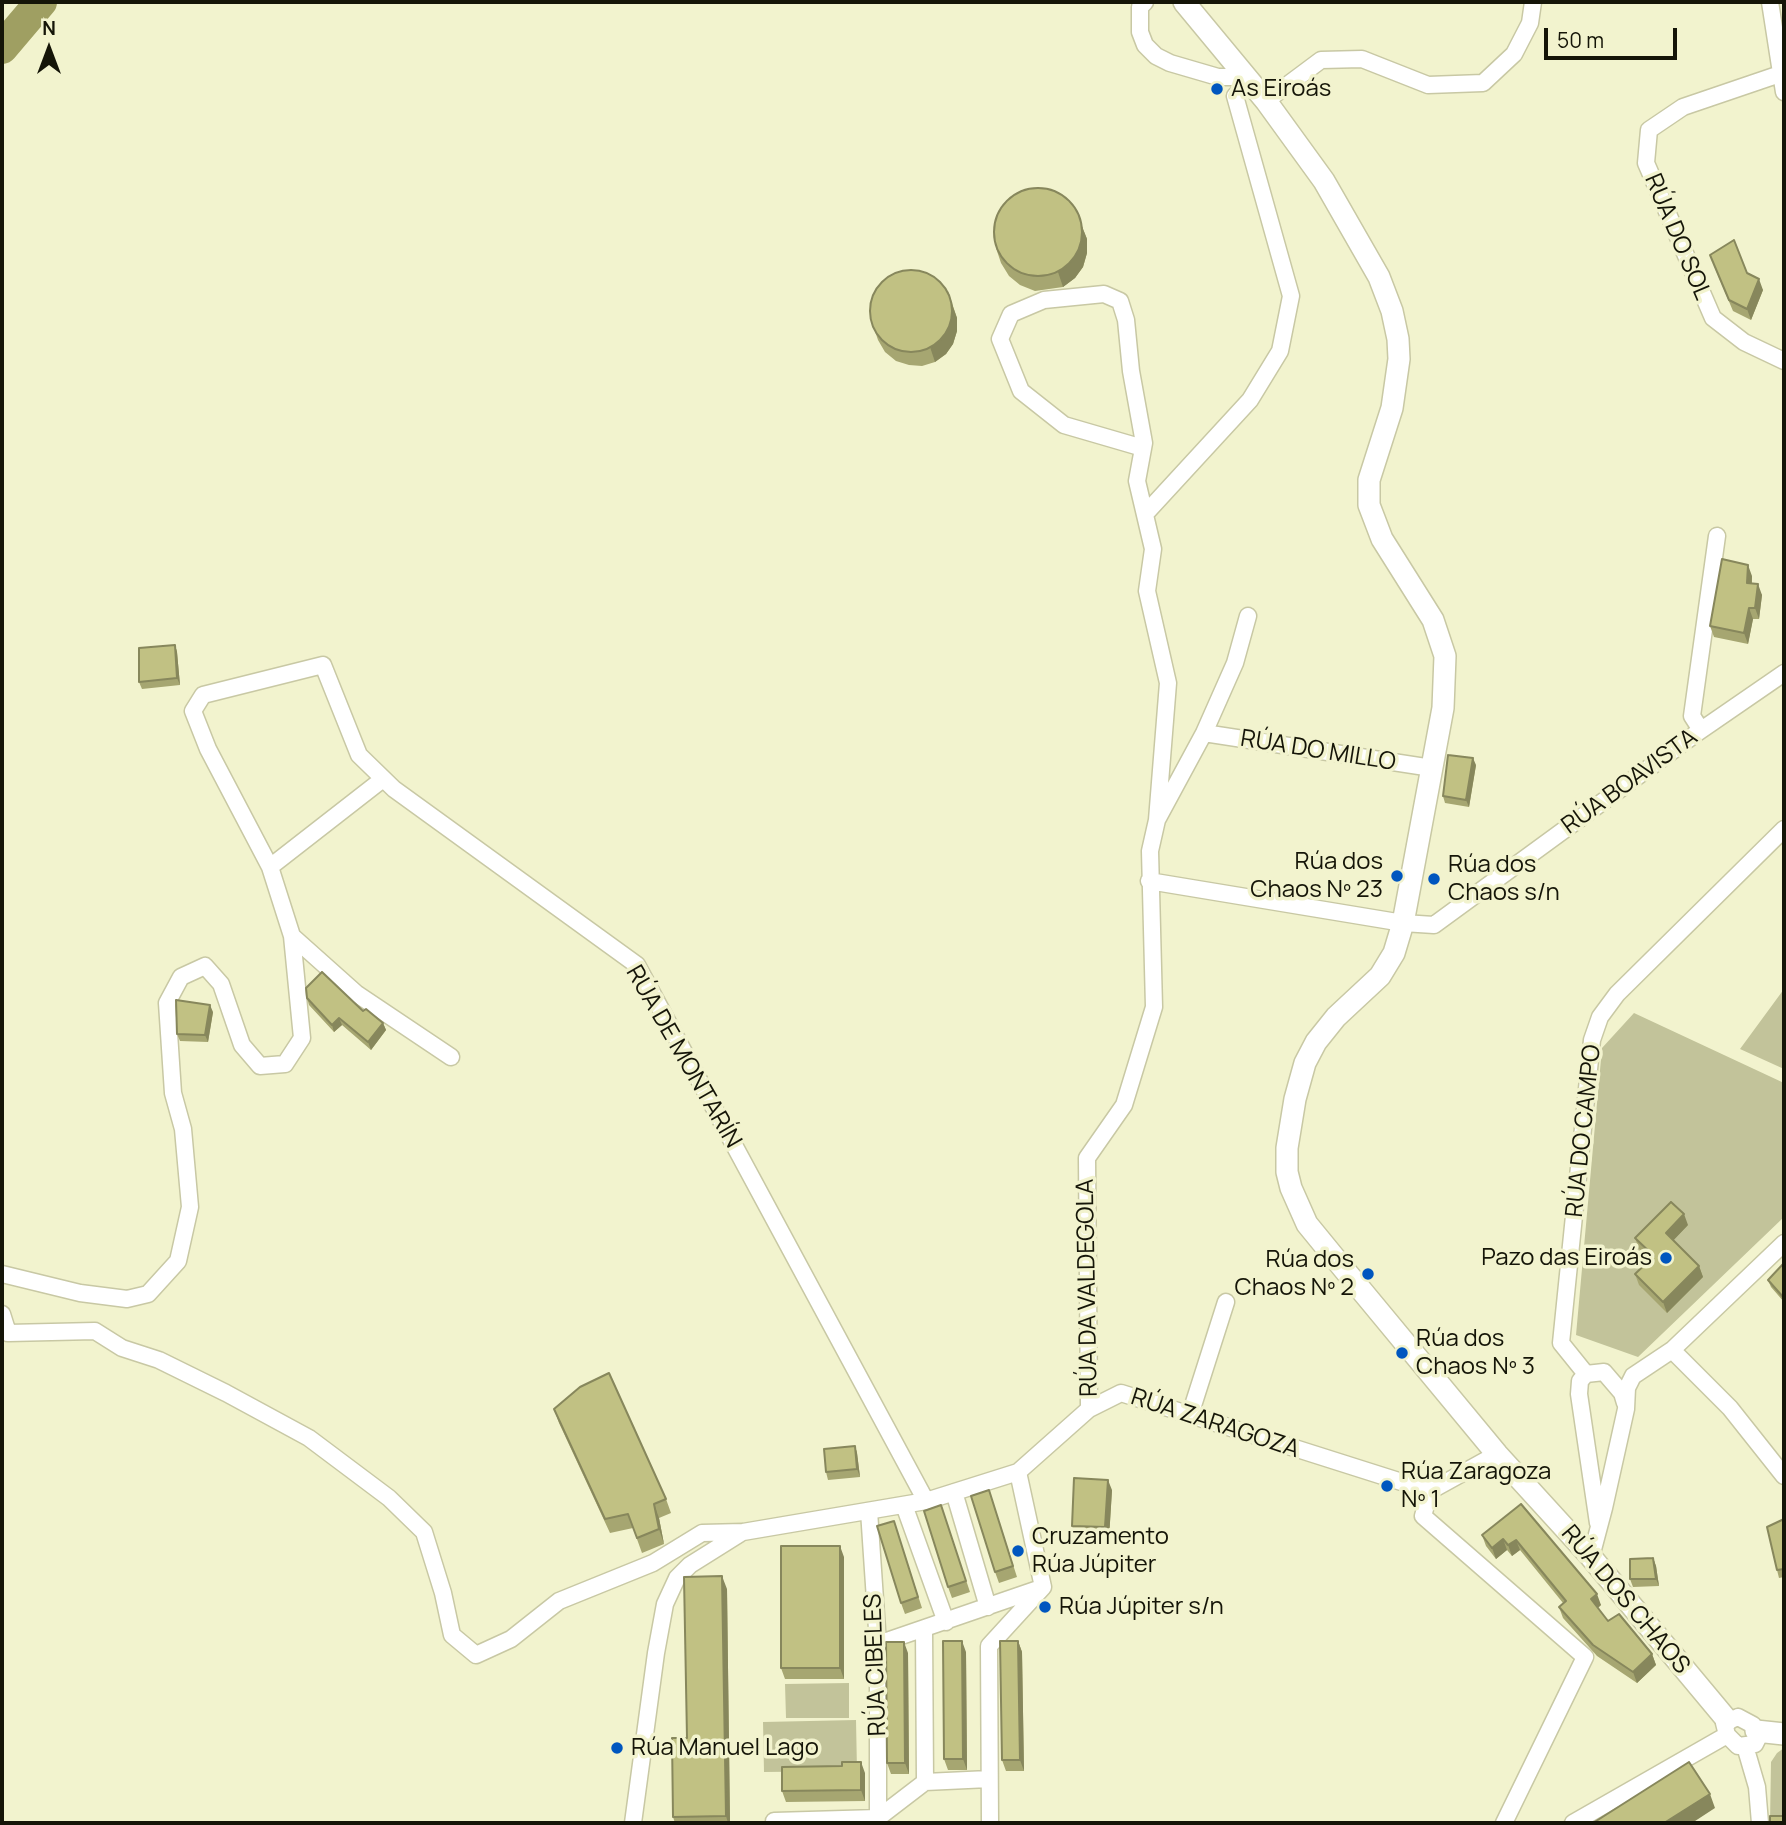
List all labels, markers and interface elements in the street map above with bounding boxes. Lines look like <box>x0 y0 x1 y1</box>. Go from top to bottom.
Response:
north arrow <box>14 14 84 84</box>
scale bar <box>1548 14 1681 58</box>
text: N <box>42 15 56 41</box>
text: 50 m <box>1557 26 1604 54</box>
place label: As Eiroás <box>1231 75 1331 103</box>
marker: As Eiroás <box>1209 81 1225 97</box>
street label: RÚA DO SOL <box>1638 170 1716 304</box>
street label: RÚA BOAVISTA <box>1557 723 1703 841</box>
street label: RÚA DO MILLO <box>1238 725 1398 777</box>
place label: Rúa dos Chaos Nº 23 <box>1250 848 1383 904</box>
place label: Rúa dos Chaos s/n <box>1448 851 1560 907</box>
marker: Rúa dos Chaos Nº 23 <box>1389 868 1405 884</box>
marker: Rúa dos Chaos s/n <box>1426 871 1442 887</box>
street label: RÚA DE MONTARÍN <box>619 961 747 1153</box>
street label: RÚA DO CAMPO <box>1561 1043 1607 1219</box>
street label: RÚA DA VALDEGOLA <box>1072 1179 1104 1397</box>
place label: Pazo das Eiroás <box>1481 1244 1652 1272</box>
place label: Rúa dos Chaos Nº 2 <box>1235 1246 1354 1302</box>
marker: Pazo das Eiroás <box>1658 1250 1674 1266</box>
marker: Rúa dos Chaos Nº 2 <box>1360 1266 1376 1282</box>
place label: Rúa dos Chaos Nº 3 <box>1416 1325 1535 1381</box>
marker: Rúa dos Chaos Nº 3 <box>1394 1345 1410 1361</box>
street label: RÚA ZARAGOZA <box>1127 1383 1303 1465</box>
place label: Rúa Zaragoza Nº 1 <box>1401 1458 1551 1514</box>
marker: Rúa Zaragoza Nº 1 <box>1379 1478 1395 1494</box>
street label: RÚA DOS CHAOS <box>1555 1520 1695 1680</box>
place label: Cruzamento Rúa Júpiter <box>1032 1523 1169 1579</box>
marker: Cruzamento Rúa Júpiter <box>1010 1543 1026 1559</box>
street label: RÚA CIBELES <box>859 1593 893 1737</box>
place label: Rúa Júpiter s/n <box>1059 1593 1224 1621</box>
marker: Rúa Júpiter s/n <box>1037 1599 1053 1615</box>
place label: Rúa Manuel Lago <box>631 1734 819 1762</box>
marker: Rúa Manuel Lago <box>609 1740 625 1756</box>

